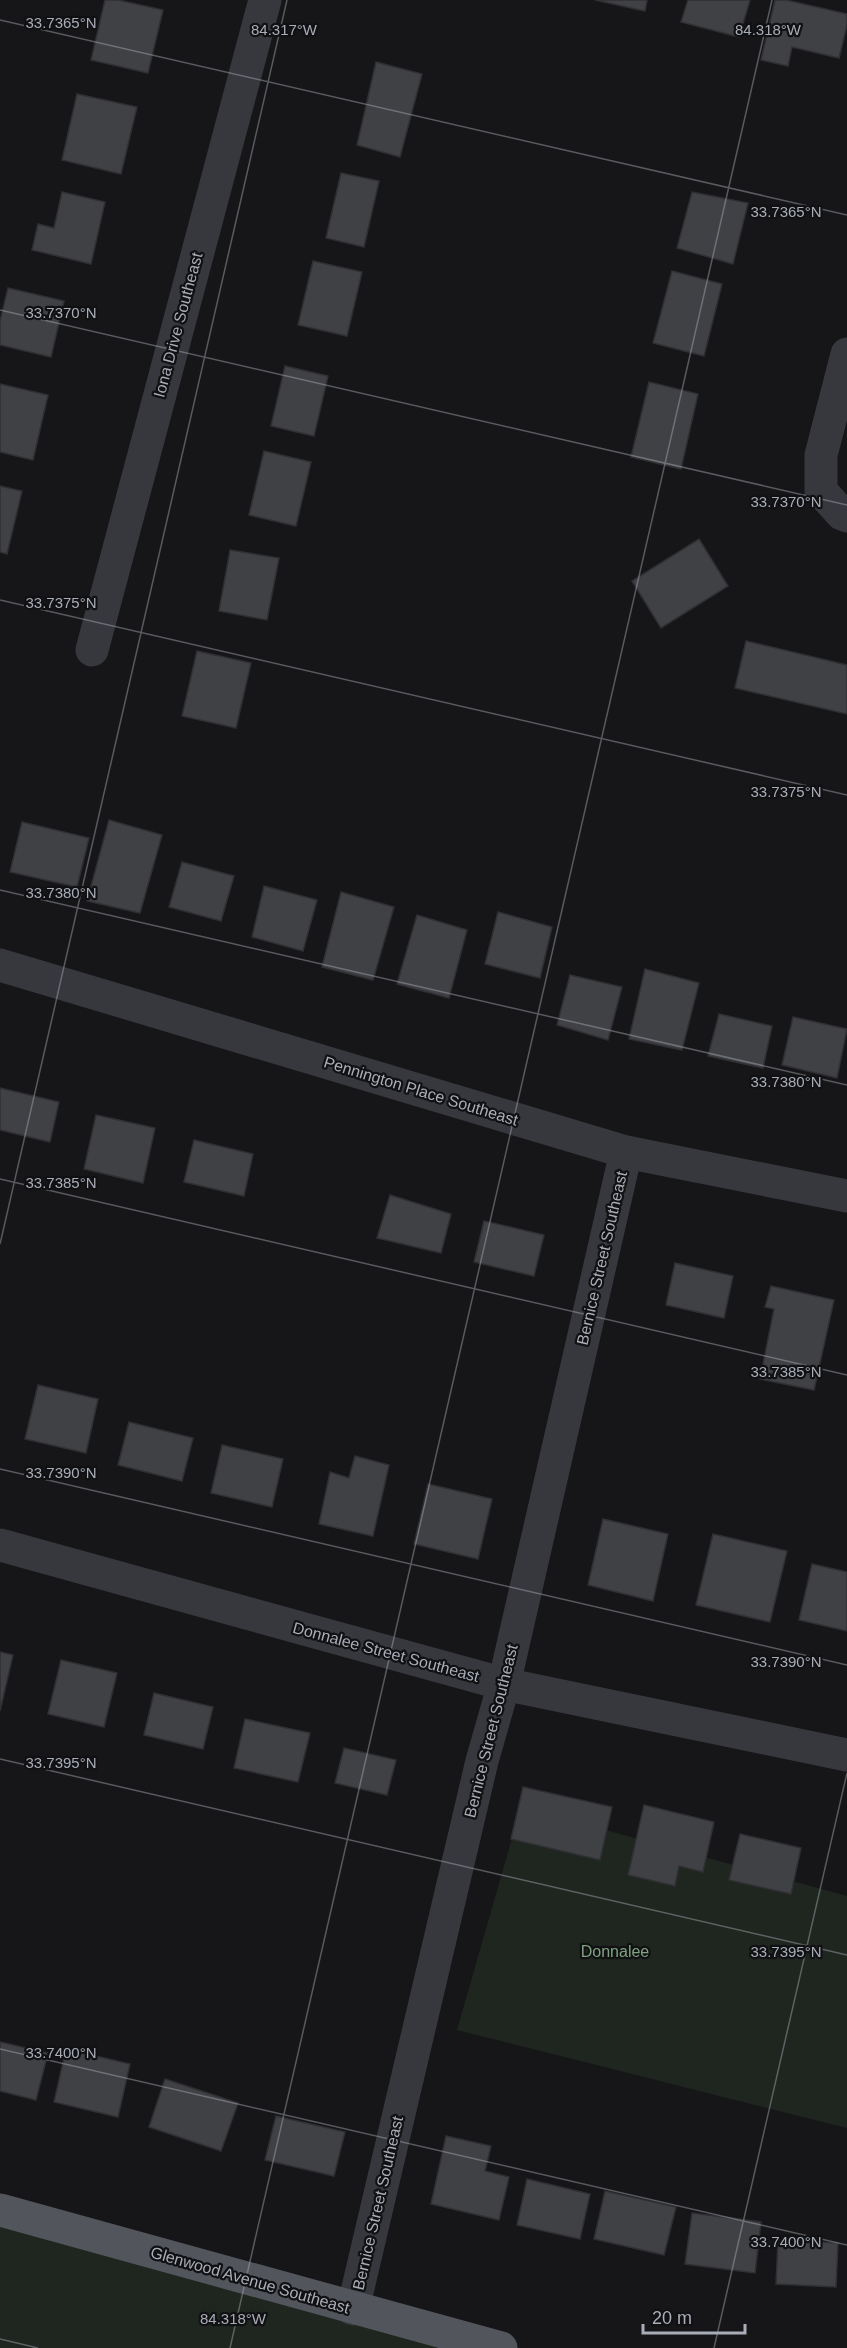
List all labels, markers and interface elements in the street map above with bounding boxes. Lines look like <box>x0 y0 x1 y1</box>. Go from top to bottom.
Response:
text: 33.7365°N <box>25 14 97 31</box>
text: 84.317°W <box>251 21 318 38</box>
text: 84.318°W <box>735 21 802 38</box>
text: 33.7365°N <box>750 203 822 220</box>
street label: Iona Drive Southeast <box>150 250 206 399</box>
text: 33.7370°N <box>25 304 97 321</box>
text: 33.7370°N <box>750 493 822 510</box>
text: 33.7375°N <box>25 594 97 611</box>
text: 33.7375°N <box>750 783 822 800</box>
text: 33.7380°N <box>25 884 97 901</box>
street label: Pennington Place Southeast <box>322 1053 521 1129</box>
text: 33.7380°N <box>750 1073 822 1090</box>
street label: Bernice Street Southeast <box>574 1169 630 1347</box>
text: 33.7385°N <box>25 1174 97 1191</box>
text: 33.7385°N <box>750 1363 822 1380</box>
text: 33.7390°N <box>25 1464 97 1481</box>
street label: Donnalee Street Southeast <box>291 1619 482 1685</box>
street label: Bernice Street Southeast <box>461 1642 521 1819</box>
text: 33.7390°N <box>750 1653 822 1670</box>
text: 33.7395°N <box>25 1754 97 1771</box>
park label: Donnalee <box>581 1943 649 1960</box>
text: 33.7395°N <box>750 1943 822 1960</box>
text: 33.7400°N <box>25 2044 97 2061</box>
street label: Bernice Street Southeast <box>350 2114 406 2292</box>
text: 33.7400°N <box>750 2233 822 2250</box>
street label: Glenwood Avenue Southeast <box>149 2243 352 2317</box>
scale bar <box>643 2297 745 2335</box>
text: 20 m <box>652 2308 692 2328</box>
text: 84.318°W <box>200 2310 267 2327</box>

